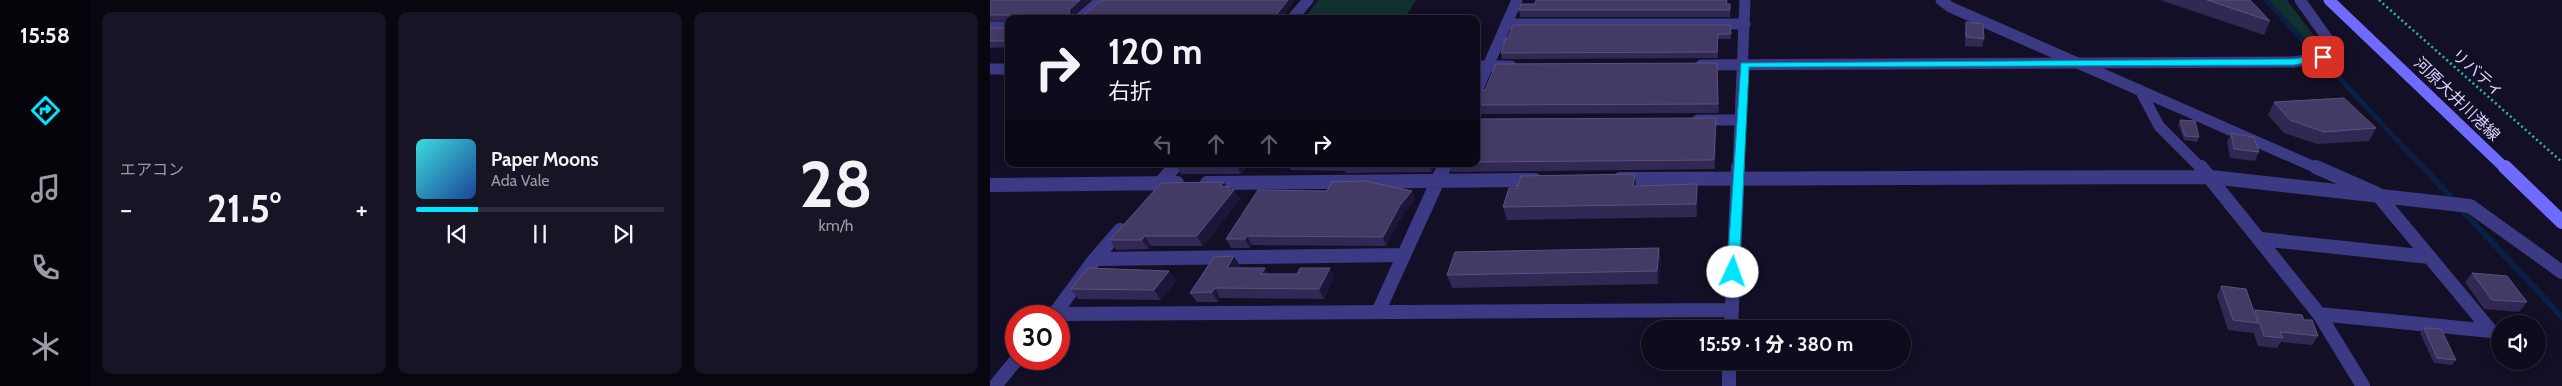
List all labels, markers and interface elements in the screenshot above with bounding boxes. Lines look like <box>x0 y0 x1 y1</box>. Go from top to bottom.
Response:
text: 15:58 <box>20 22 70 49</box>
text: 120 m <box>1108 30 1202 73</box>
icon: right <box>1025 35 1090 100</box>
pin <box>2302 36 2344 78</box>
icon: arrive <box>2309 43 2337 71</box>
street label: リバティ <box>2448 45 2508 101</box>
street label: 河原大井川港線 <box>2410 53 2504 145</box>
text: 右折 <box>1108 78 1152 105</box>
icon: directions <box>28 93 63 128</box>
icon: left <box>1149 130 1177 158</box>
icon: ahead <box>1202 130 1230 158</box>
icon: ahead <box>1255 130 1283 158</box>
icon: right <box>1308 130 1336 158</box>
text: 28 <box>799 144 873 223</box>
text: Paper Moons <box>491 148 599 171</box>
text: エアコン <box>120 160 184 179</box>
icon: music <box>28 171 63 206</box>
text: Ada Vale <box>491 171 550 190</box>
text: 21.5° <box>207 185 281 232</box>
text: − <box>120 192 132 226</box>
text: + <box>356 192 368 226</box>
text: km/h <box>818 216 854 235</box>
icon: previous <box>443 220 471 248</box>
icon: pause <box>526 220 554 248</box>
icon: next <box>609 220 637 248</box>
position arrow <box>1706 245 1758 297</box>
icon: phone <box>28 250 63 285</box>
speed limit sign: 30 <box>1005 305 1070 370</box>
map controls <box>2491 315 2546 370</box>
button: sound <box>2491 315 2546 370</box>
icon: climate <box>28 329 63 364</box>
text: 15:59 · 1 分 · 380 m <box>1699 333 1853 356</box>

